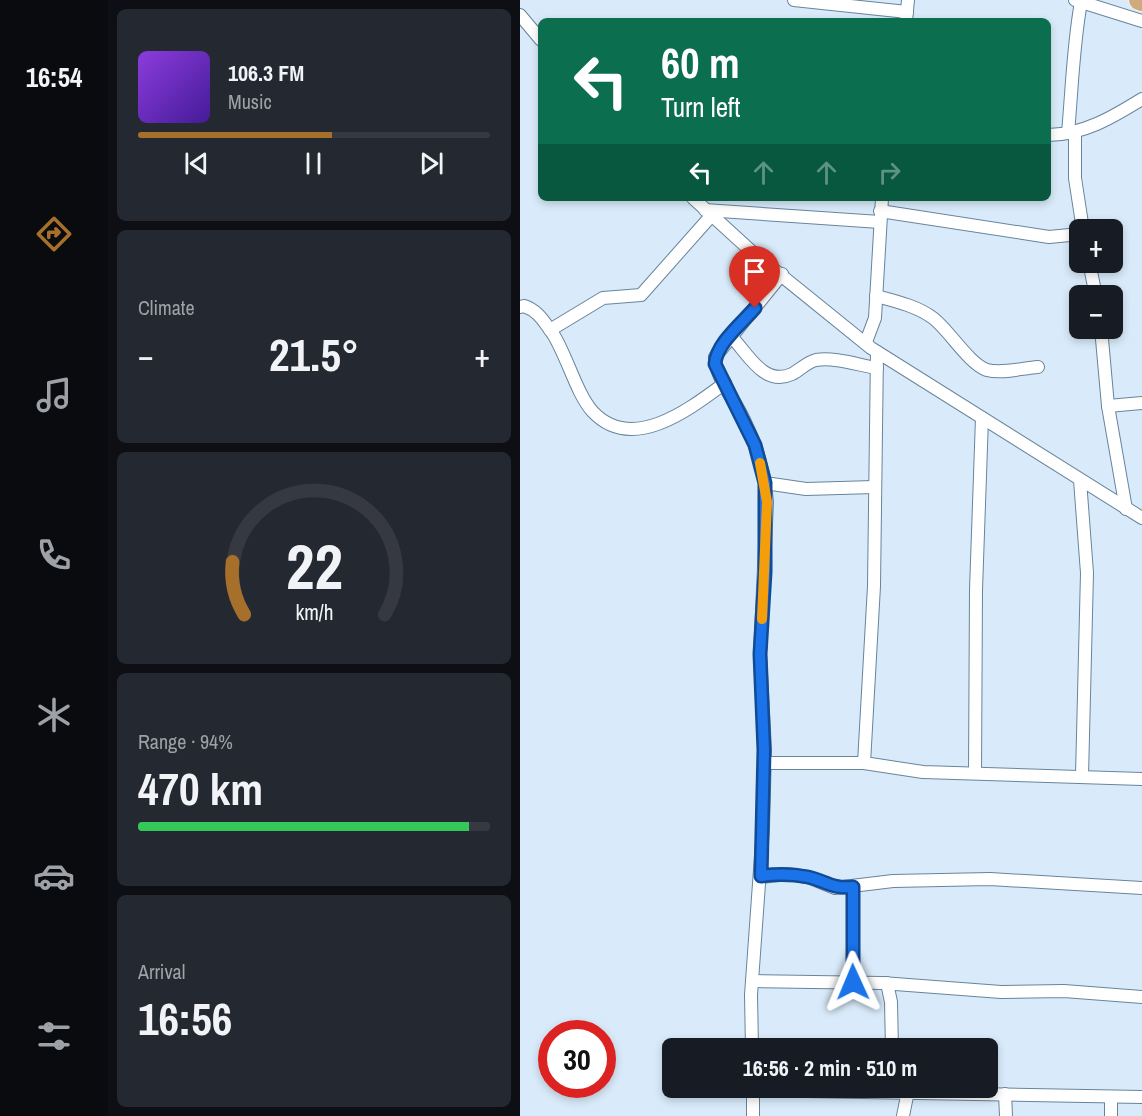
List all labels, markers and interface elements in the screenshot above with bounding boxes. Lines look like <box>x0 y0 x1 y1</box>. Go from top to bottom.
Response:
text: 60 m <box>661 35 740 91</box>
icon: left <box>562 42 640 120</box>
text: 106.3 FM <box>228 58 304 88</box>
text: 16:54 <box>26 59 82 95</box>
text: Music <box>228 88 272 115</box>
text: Turn left <box>661 89 740 125</box>
icon: previous <box>180 147 213 180</box>
icon: pause <box>297 147 330 180</box>
icon: next <box>415 147 448 180</box>
icon: left <box>684 156 717 189</box>
icon: ahead <box>747 156 780 189</box>
icon: ahead <box>810 156 843 189</box>
icon: right <box>873 156 906 189</box>
icon: directions <box>33 213 75 255</box>
map controls <box>1069 219 1123 339</box>
button: + <box>1069 219 1123 273</box>
pin <box>729 246 780 308</box>
icon: arrive <box>738 255 771 288</box>
button: − <box>1069 285 1123 339</box>
text: Climate <box>138 294 195 321</box>
text: 21.5° <box>269 324 359 385</box>
text: − <box>138 333 154 377</box>
text: + <box>474 333 490 377</box>
icon: music <box>33 374 75 416</box>
text: 22 <box>286 524 342 608</box>
icon: phone <box>33 534 75 576</box>
text: km/h <box>295 598 333 627</box>
icon: climate <box>33 694 75 736</box>
text: Range · 94% <box>138 728 233 755</box>
text: 470 km <box>138 758 263 819</box>
icon: car <box>33 855 75 897</box>
position arrow <box>821 950 885 1014</box>
text: Arrival <box>138 958 185 985</box>
text: 16:56 <box>138 988 232 1049</box>
icon: filters <box>33 1015 75 1057</box>
speed limit sign: 30 <box>538 1020 616 1098</box>
text: 16:56 · 2 min · 510 m <box>743 1053 917 1083</box>

